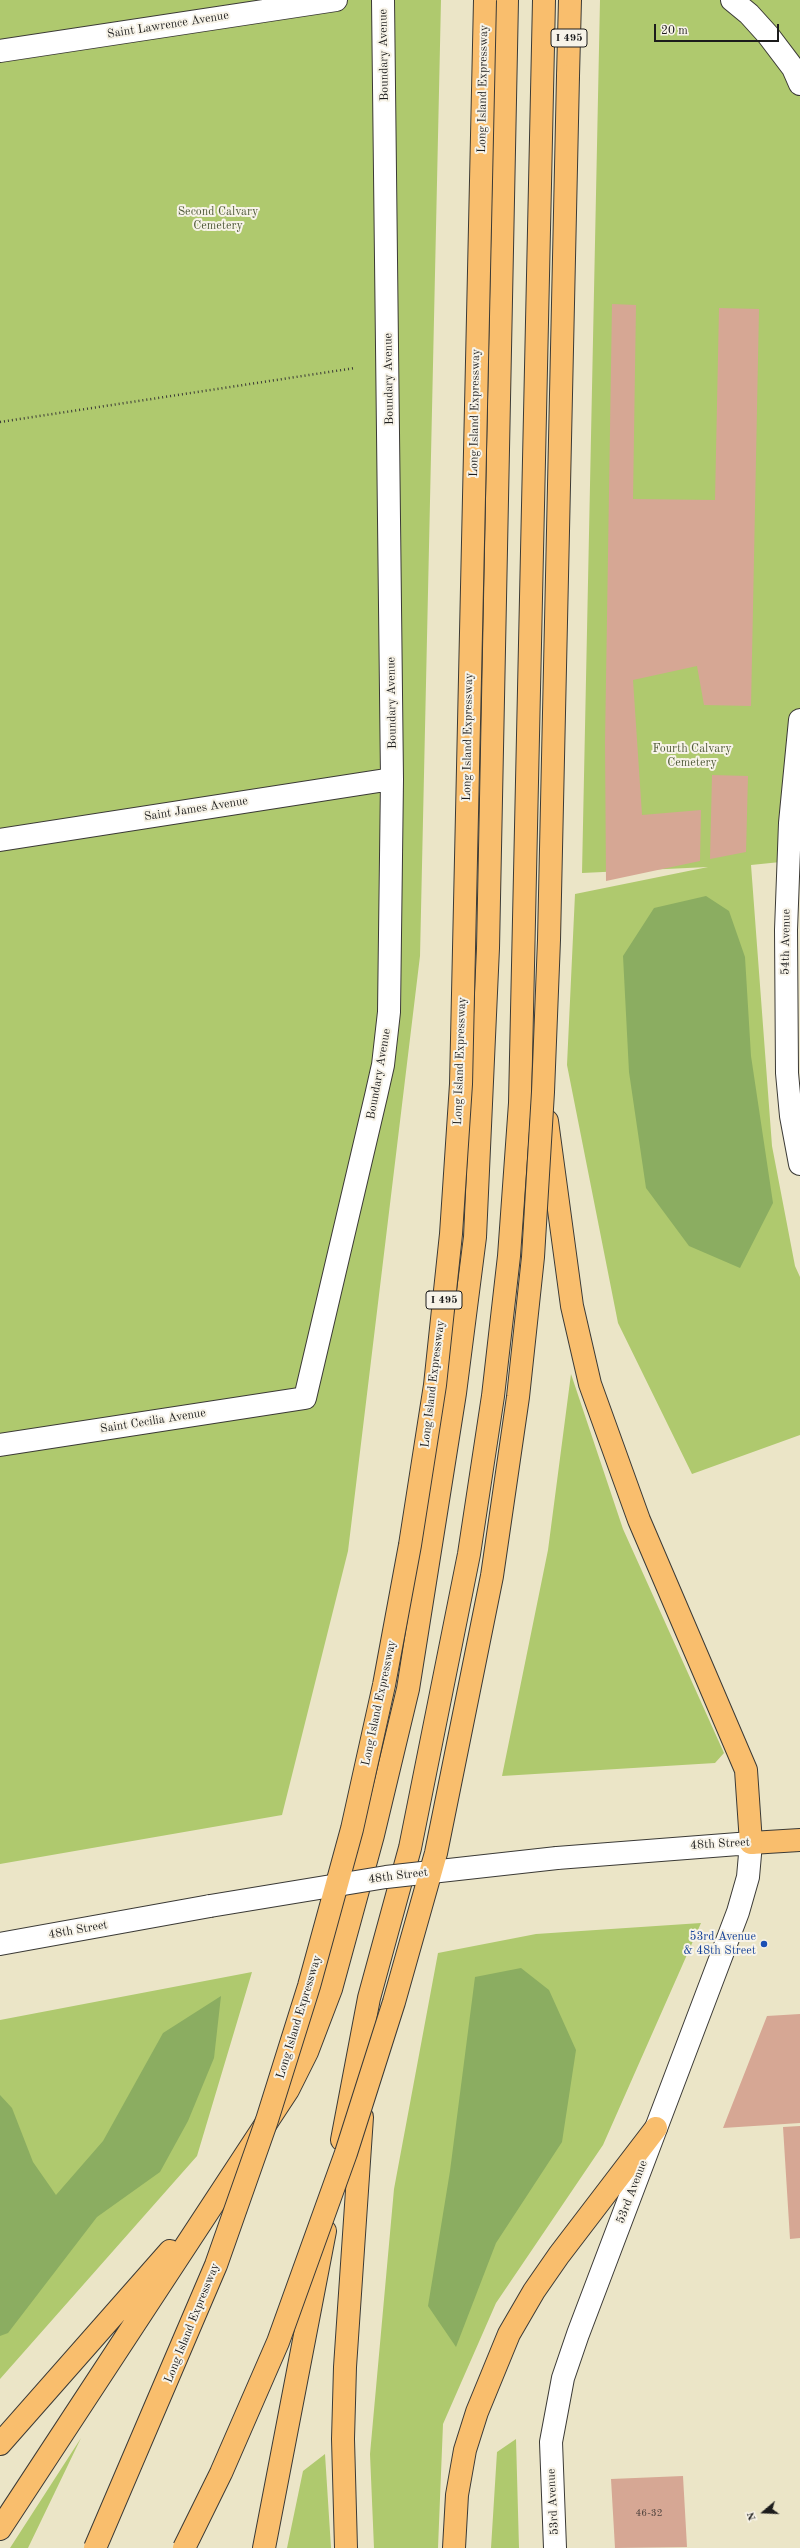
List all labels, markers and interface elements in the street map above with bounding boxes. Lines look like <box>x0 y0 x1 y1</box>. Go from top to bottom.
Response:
street label: Saint Lawrence Avenue <box>106 8 230 42</box>
street label: Boundary Avenue <box>376 9 392 101</box>
scale bar <box>656 16 781 42</box>
street label: Long Island Expressway <box>475 25 491 153</box>
text: 20 m <box>661 25 688 37</box>
road number: I 495 <box>551 29 587 47</box>
park label: Second Calvary Cemetery <box>178 205 258 233</box>
street label: Boundary Avenue <box>381 333 397 425</box>
street label: Long Island Expressway <box>467 349 483 477</box>
street label: Boundary Avenue <box>384 657 400 749</box>
street label: Long Island Expressway <box>460 673 476 801</box>
park label: Fourth Calvary Cemetery <box>652 742 732 770</box>
street label: Saint James Avenue <box>143 794 249 824</box>
street label: 54th Avenue <box>778 909 794 975</box>
street label: Long Island Expressway <box>451 997 469 1125</box>
street label: Boundary Avenue <box>364 1027 394 1121</box>
road number: I 495 <box>426 1291 462 1309</box>
street label: Long Island Expressway <box>418 1320 448 1448</box>
street label: Saint Cecilia Avenue <box>99 1406 207 1436</box>
street label: Long Island Expressway <box>359 1639 399 1767</box>
street label: 48th Street <box>690 1835 750 1853</box>
street label: 48th Street <box>367 1865 429 1887</box>
street label: 48th Street <box>47 1918 109 1942</box>
place label: 53rd Avenue & 48th Street <box>683 1930 756 1958</box>
marker: 53rd Avenue & 48th Street <box>759 1939 769 1949</box>
street label: Long Island Expressway <box>273 1954 325 2080</box>
street label: 53rd Avenue <box>613 2158 651 2226</box>
street label: Long Island Expressway <box>161 2261 223 2385</box>
street label: 53rd Avenue <box>544 2468 562 2536</box>
north arrow <box>744 2492 784 2532</box>
house number: 46-32 <box>636 2507 662 2519</box>
text: N <box>746 2510 759 2522</box>

